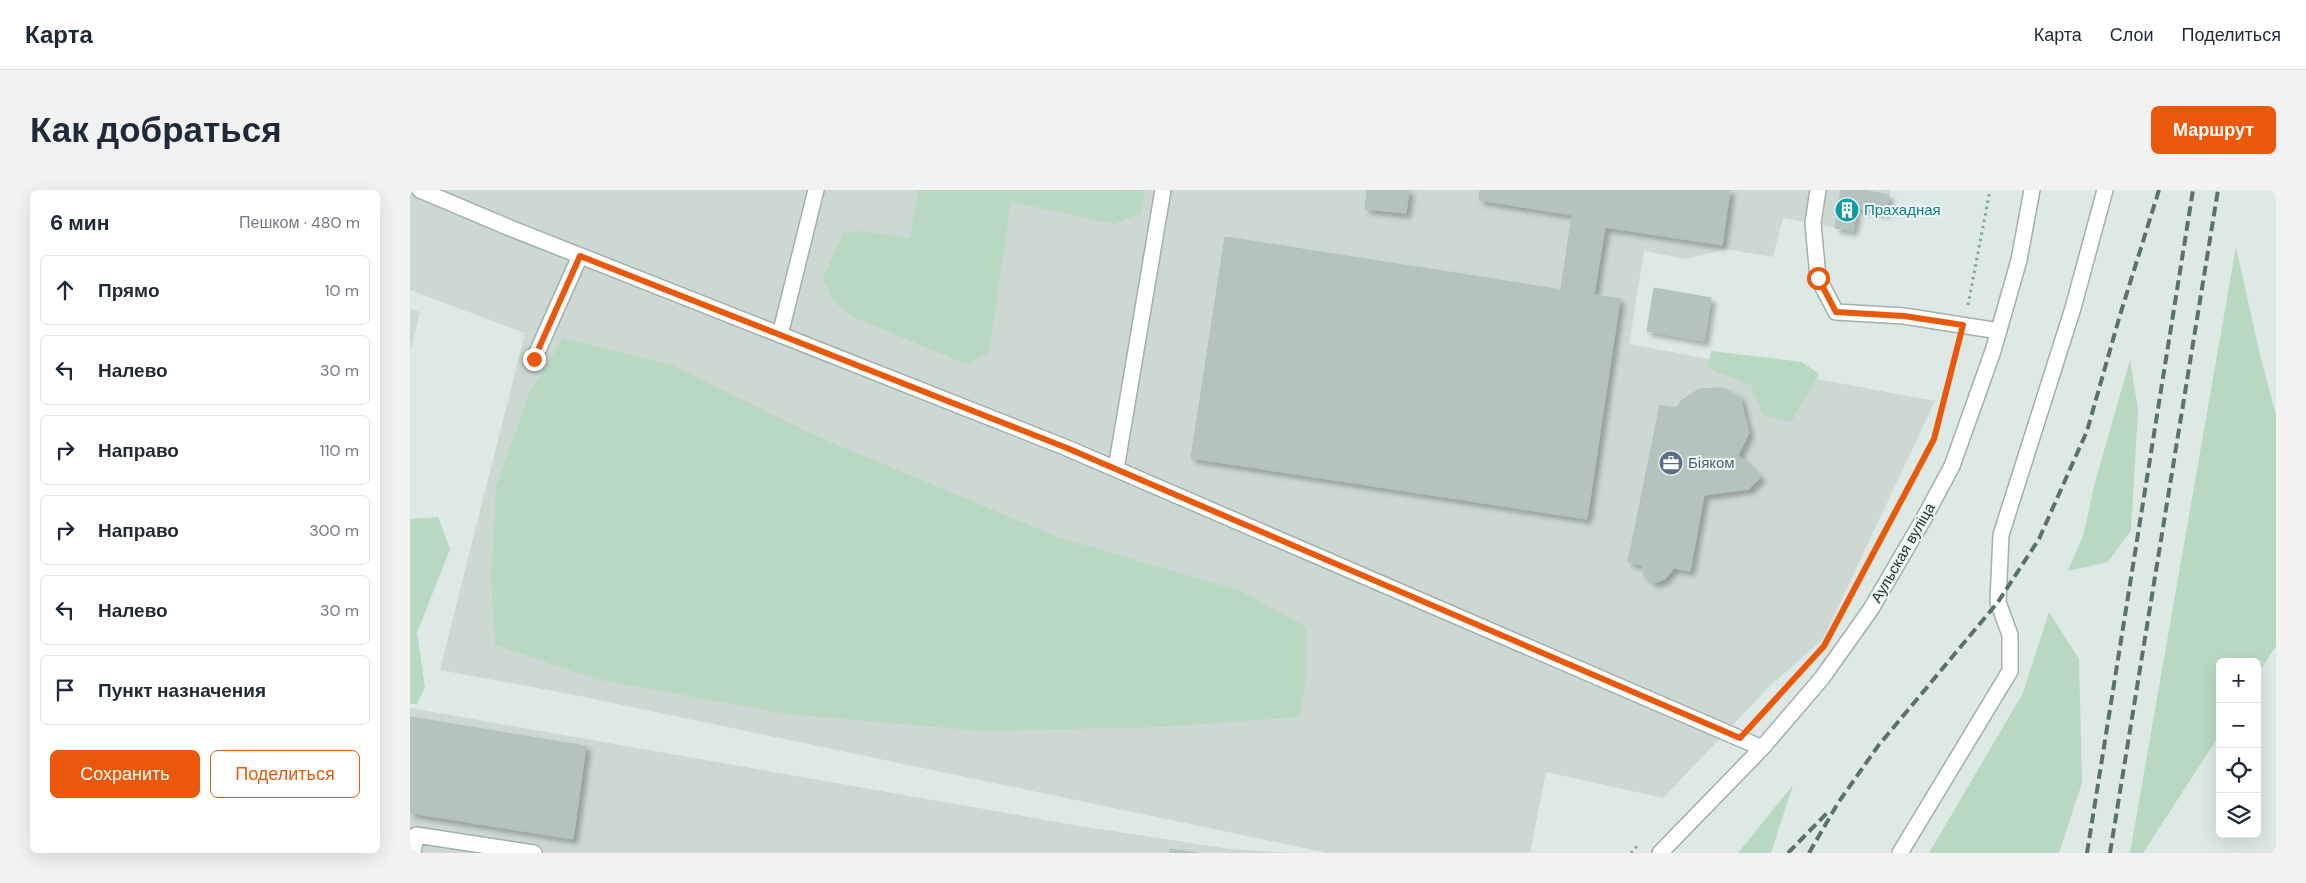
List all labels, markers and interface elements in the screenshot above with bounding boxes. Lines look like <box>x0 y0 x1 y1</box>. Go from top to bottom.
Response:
text: Карта <box>25 19 93 50</box>
text: Карта <box>2034 23 2082 47</box>
text: Слои <box>2110 23 2154 47</box>
text: Поделиться <box>2182 23 2281 47</box>
button: Маршрут <box>2151 106 2276 154</box>
text: Как добраться <box>30 107 282 153</box>
building icon: Прахадная <box>1834 197 1860 223</box>
place label: Прахадная <box>1864 200 1941 220</box>
text: 6 мин <box>50 209 109 237</box>
text: Пешком · 480 m <box>239 212 360 233</box>
route start <box>1807 267 1830 290</box>
icon: ahead <box>51 276 79 304</box>
text: Прямо <box>98 278 160 303</box>
text: 10 m <box>325 280 359 301</box>
route end <box>523 348 546 371</box>
icon: left <box>51 356 79 384</box>
text: Налево <box>98 358 168 383</box>
text: 30 m <box>320 360 359 381</box>
icon: right <box>51 436 79 464</box>
text: Направо <box>98 438 179 463</box>
text: 110 m <box>320 440 359 461</box>
office icon: Біяком <box>1658 450 1684 476</box>
place label: Біяком <box>1688 453 1735 473</box>
street label: Аульская вуліца <box>1866 499 1940 607</box>
icon: right <box>51 516 79 544</box>
text: Направо <box>98 518 179 543</box>
text: 300 m <box>309 520 359 541</box>
icon: left <box>51 596 79 624</box>
text: Налево <box>98 598 168 623</box>
text: 30 m <box>320 600 359 621</box>
map controls <box>2216 658 2261 838</box>
button: + <box>2216 658 2261 703</box>
icon: arrive <box>51 676 79 704</box>
text: Пункт назначения <box>98 678 266 703</box>
button: − <box>2216 703 2261 748</box>
button: locate <box>2216 748 2261 793</box>
button: Сохранить <box>50 750 200 798</box>
button: Поделиться <box>210 750 360 798</box>
button: layers <box>2216 793 2261 838</box>

